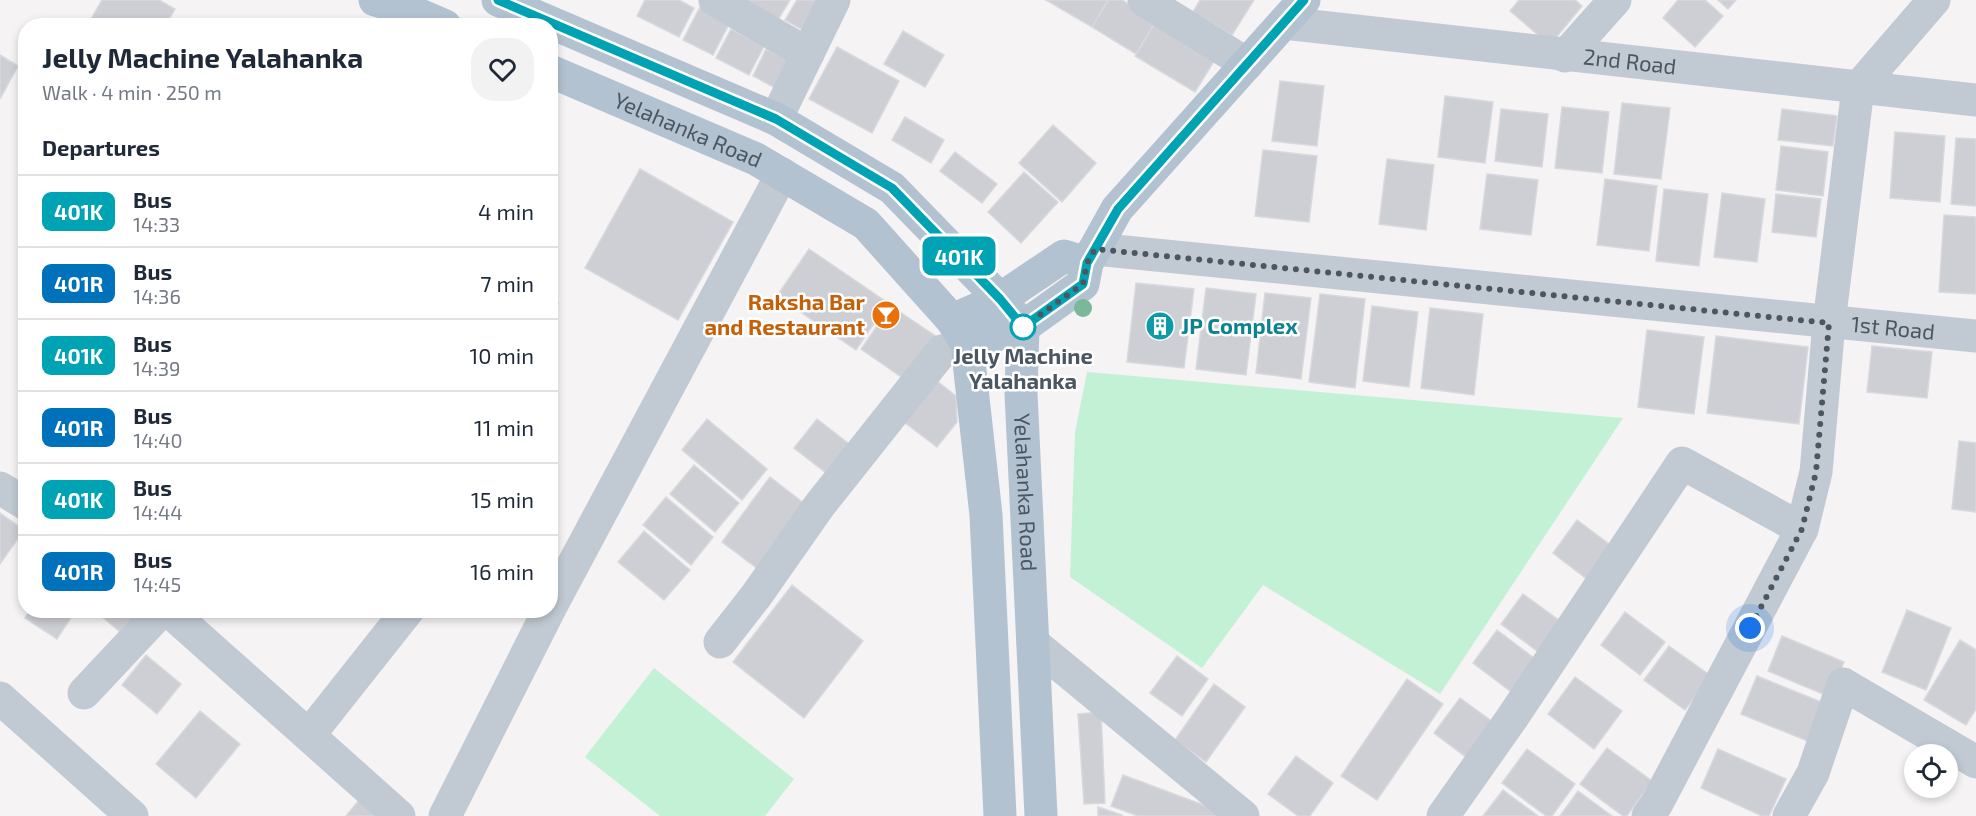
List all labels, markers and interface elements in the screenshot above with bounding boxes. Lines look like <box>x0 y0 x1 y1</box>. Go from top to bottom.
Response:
button: heart <box>471 38 534 101</box>
text: Jelly Machine Yalahanka <box>42 40 363 74</box>
street label: 2nd Road <box>1582 42 1678 79</box>
text: Walk · 4 min · 250 m <box>42 80 222 104</box>
street label: Yelahanka Road <box>611 86 766 172</box>
text: Departures <box>42 134 160 160</box>
text: Bus <box>133 186 172 212</box>
text: 4 min <box>478 198 534 224</box>
text: 401K <box>54 199 103 224</box>
text: 14:33 <box>133 212 180 236</box>
line badge: 401K <box>917 236 1001 276</box>
text: 401K <box>934 244 984 269</box>
text: Bus <box>133 258 172 284</box>
text: 7 min <box>480 270 534 296</box>
text: 401R <box>54 271 103 296</box>
text: 14:36 <box>133 284 181 308</box>
place label: Raksha Bar and Restaurant <box>704 288 866 339</box>
bar icon: Raksha Bar and Restaurant <box>870 299 902 331</box>
building icon: JP Complex <box>1144 310 1176 342</box>
street label: 1st Road <box>1850 310 1936 344</box>
place label: JP Complex <box>1181 312 1298 338</box>
marker: Jelly Machine Yalahanka <box>1010 314 1036 340</box>
text: Bus <box>133 330 172 356</box>
text: 10 min <box>470 342 534 368</box>
place label: Jelly Machine Yalahanka <box>953 342 1093 393</box>
text: 401K <box>54 343 103 368</box>
text: 14:39 <box>133 356 181 380</box>
text: Bus <box>133 402 172 428</box>
street label: Yelahanka Road <box>1010 413 1043 572</box>
text: 11 min <box>474 414 534 440</box>
text: 401R <box>54 415 103 440</box>
text: 14:40 <box>133 428 183 452</box>
text: Bus <box>133 474 172 500</box>
text: 15 min <box>471 486 534 512</box>
text: 401K <box>54 487 103 512</box>
text: 14:44 <box>133 500 183 524</box>
text: Bus <box>133 546 172 572</box>
text: 16 min <box>470 558 534 584</box>
text: 401R <box>54 559 103 584</box>
text: 14:45 <box>133 572 181 596</box>
your location <box>1735 613 1765 643</box>
map controls <box>1904 744 1958 798</box>
button: locate <box>1904 744 1958 798</box>

